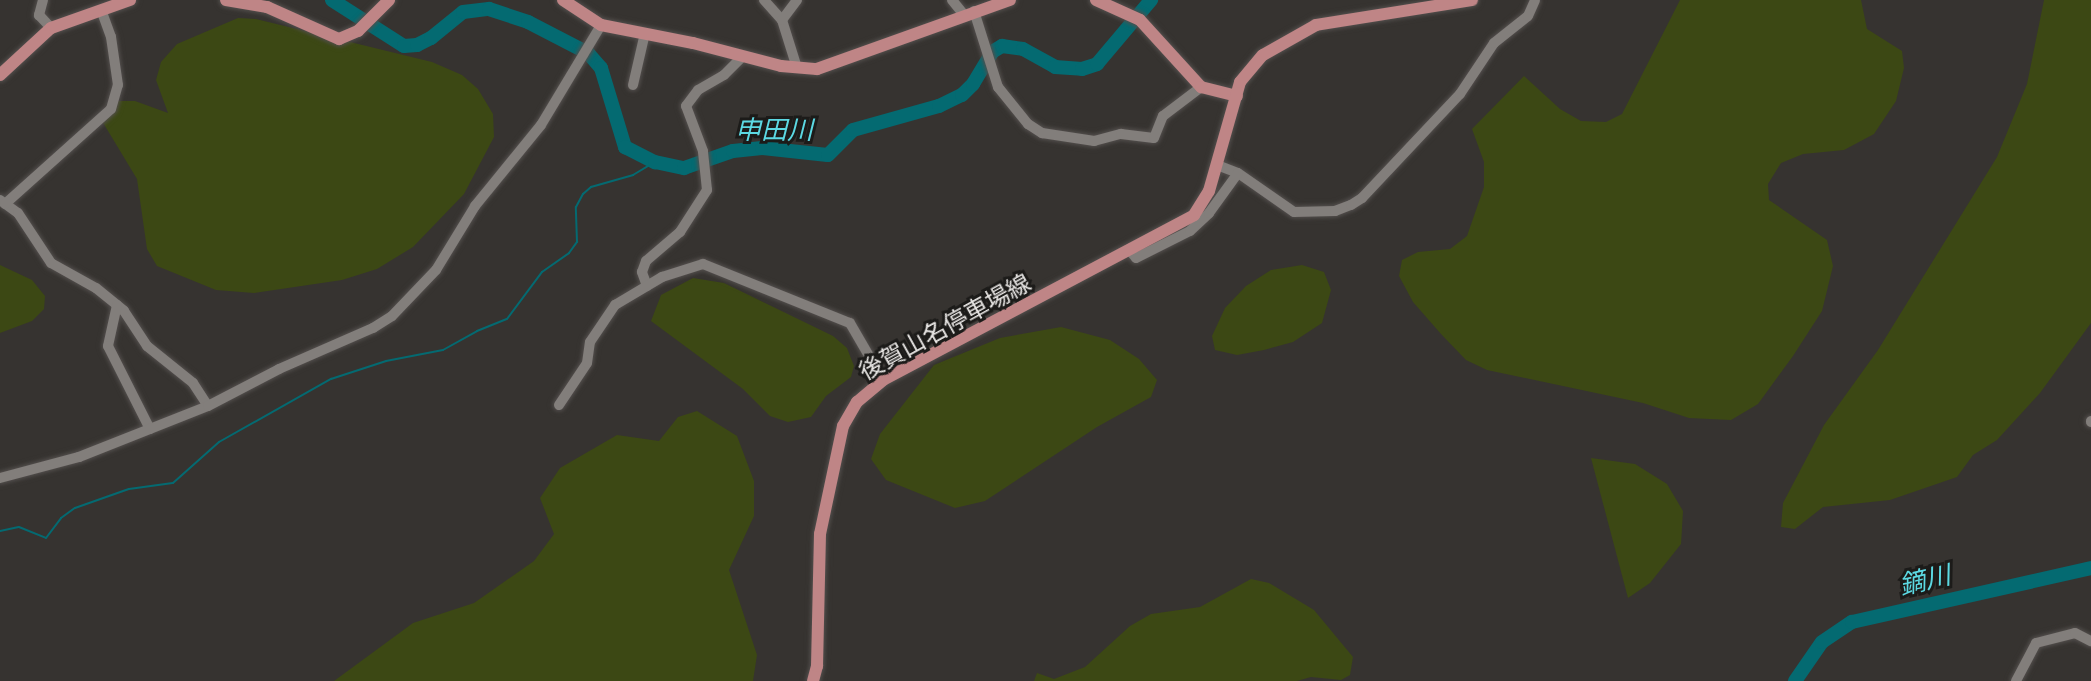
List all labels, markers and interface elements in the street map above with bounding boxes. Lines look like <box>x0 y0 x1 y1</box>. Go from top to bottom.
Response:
water label: 申田川 <box>735 115 813 147</box>
street label: 後賀山名停車場線 <box>854 268 1036 386</box>
water label: 鏑川 <box>1896 560 1954 602</box>

